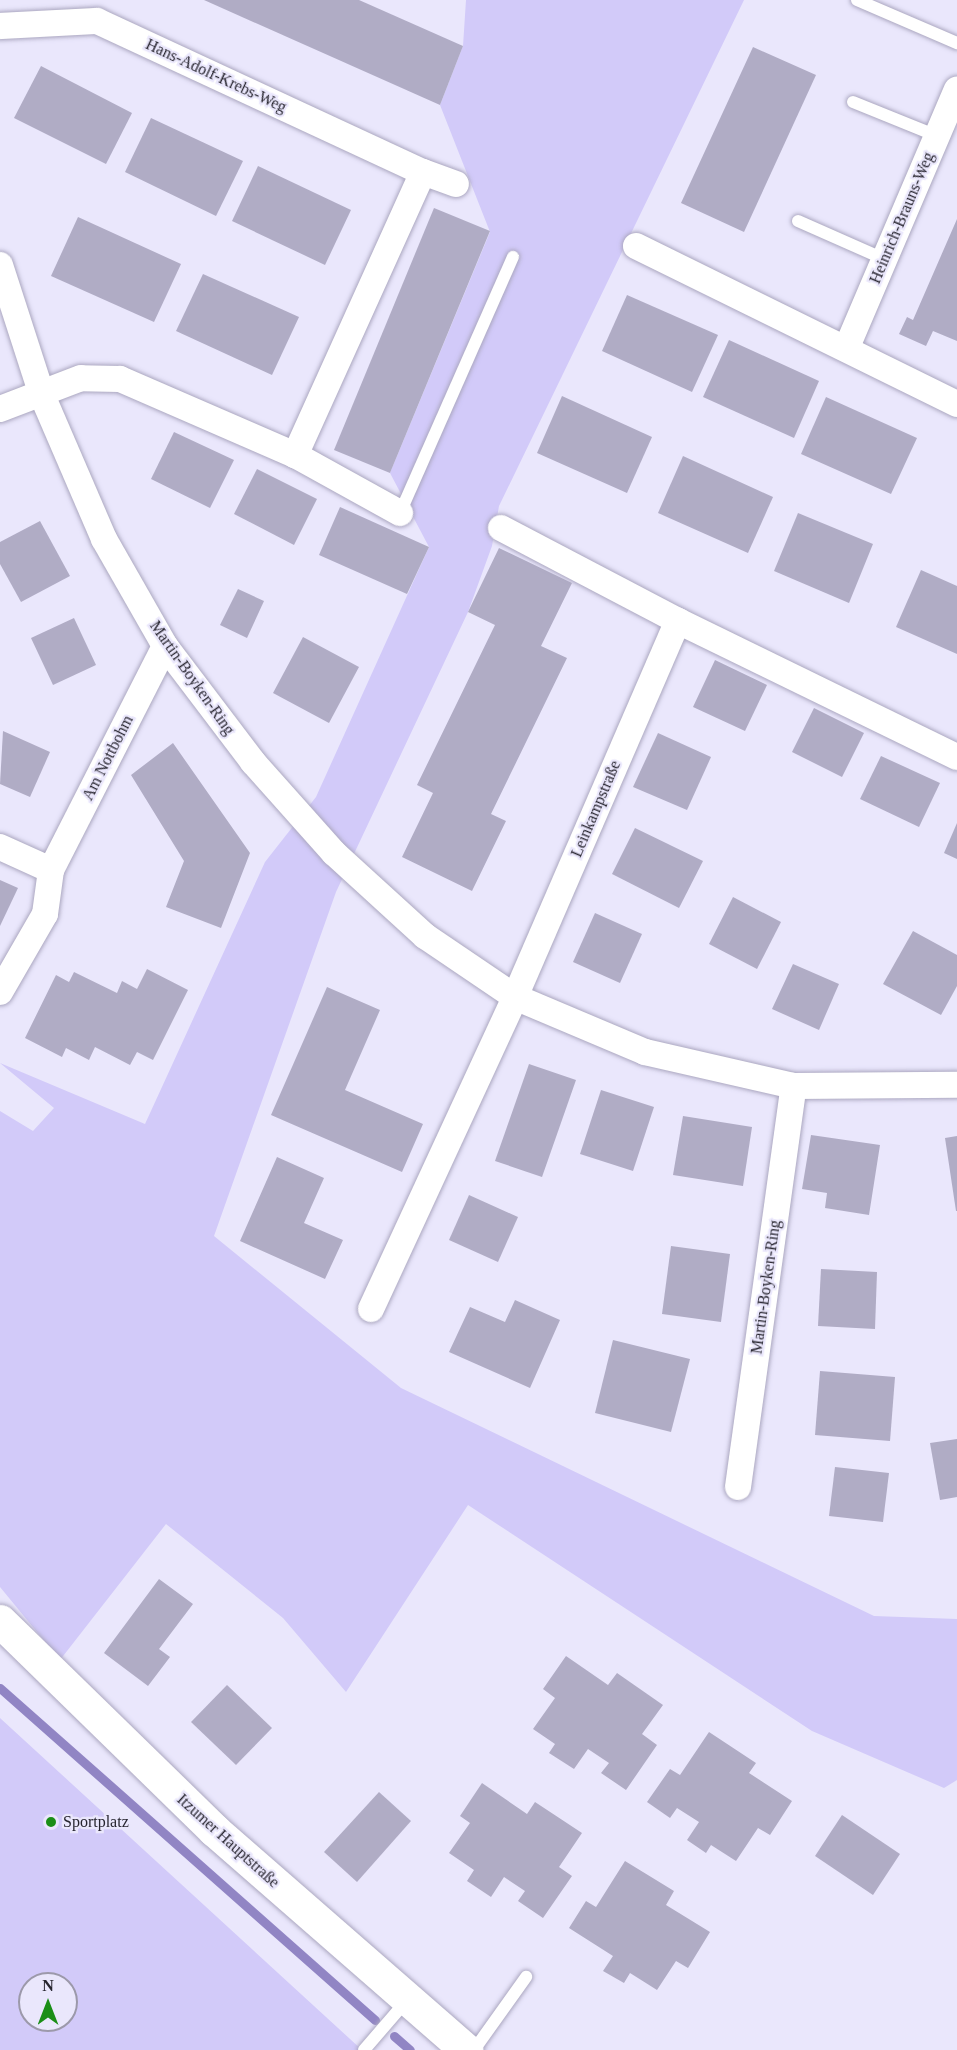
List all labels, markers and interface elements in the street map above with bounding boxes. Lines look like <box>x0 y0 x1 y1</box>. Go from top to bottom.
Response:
street label: Hans-Adolf-Krebs-Weg <box>142 35 290 117</box>
street label: Heinrich-Brauns-Weg <box>866 149 938 287</box>
street label: Martin-Boyken-Ring <box>145 617 239 739</box>
street label: Am Nottbohm <box>78 712 138 804</box>
street label: Leinkampstraße <box>567 758 625 860</box>
street label: Martin-Boyken-Ring <box>747 1219 785 1355</box>
street label: Itzumer Hauptstraße <box>173 1790 283 1892</box>
place label: Sportplatz <box>63 1812 129 1832</box>
marker: Sportplatz <box>44 1815 58 1829</box>
north arrow <box>18 1972 78 2032</box>
text: N <box>42 1977 54 1994</box>

